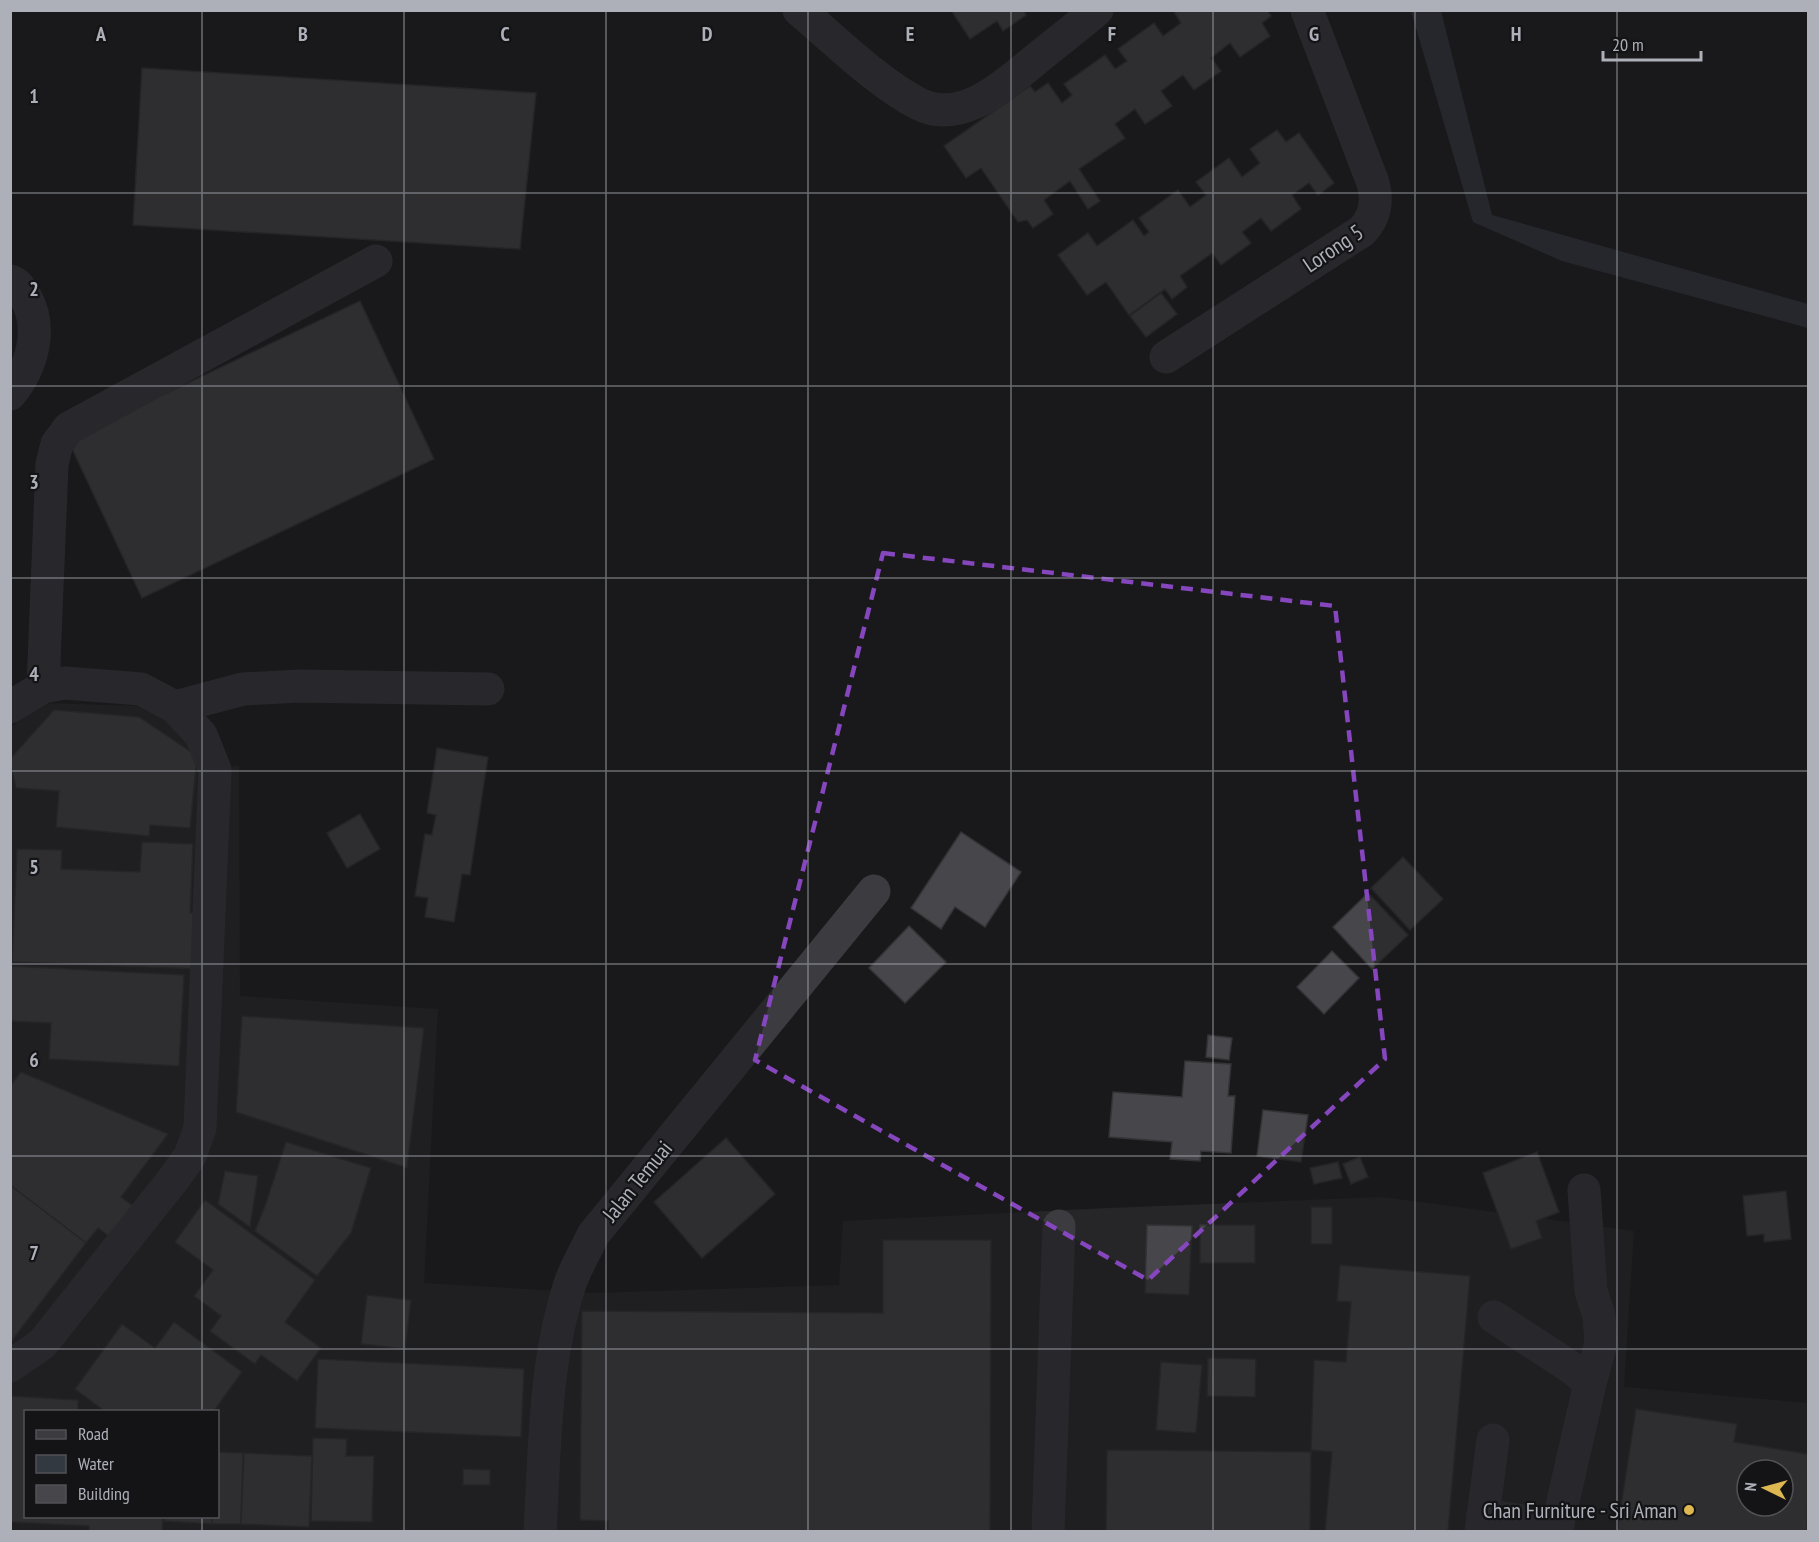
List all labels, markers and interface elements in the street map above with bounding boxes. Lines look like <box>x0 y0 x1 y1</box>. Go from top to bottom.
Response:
text: A <box>95 21 107 47</box>
text: B <box>298 21 308 47</box>
text: C <box>500 21 510 47</box>
text: D <box>702 21 713 47</box>
text: E <box>906 21 914 47</box>
text: F <box>1108 21 1116 47</box>
text: G <box>1309 21 1319 47</box>
text: H <box>1511 21 1521 47</box>
scale bar <box>1603 24 1700 62</box>
text: 20 m <box>1612 33 1644 56</box>
text: 1 <box>29 83 39 109</box>
street label: Lorong 5 <box>1297 218 1369 278</box>
text: 2 <box>29 276 39 302</box>
text: 3 <box>29 469 39 495</box>
text: 4 <box>29 661 39 687</box>
text: 5 <box>29 854 39 880</box>
text: 6 <box>29 1047 39 1073</box>
street label: Jalan Temuai <box>595 1135 678 1228</box>
text: 7 <box>29 1240 39 1266</box>
legend <box>24 1410 219 1518</box>
text: Road <box>78 1422 109 1445</box>
text: Water <box>78 1452 114 1475</box>
north arrow <box>1735 1458 1795 1518</box>
text: Building <box>78 1482 130 1505</box>
text: N <box>1740 1482 1760 1492</box>
place label: Chan Furniture - Sri Aman <box>1483 1496 1677 1524</box>
marker: Chan Furniture - Sri Aman <box>1682 1503 1696 1517</box>

